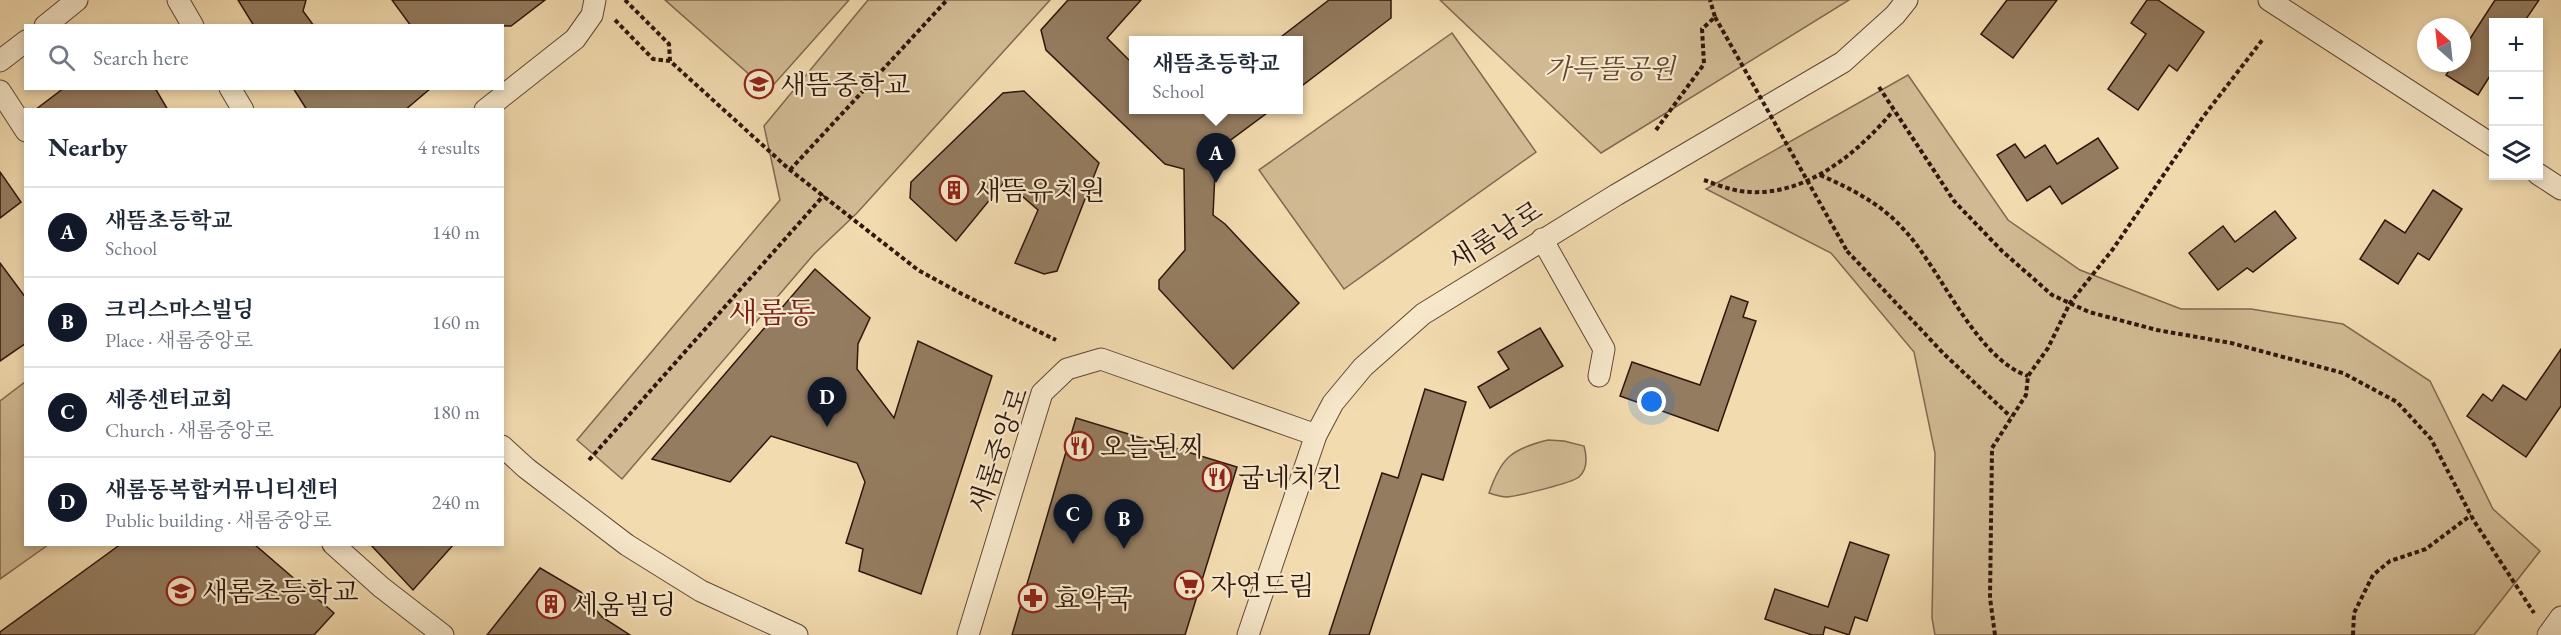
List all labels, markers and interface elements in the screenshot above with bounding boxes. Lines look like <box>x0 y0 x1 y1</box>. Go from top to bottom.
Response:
north arrow <box>2417 18 2471 72</box>
map controls <box>2489 18 2543 180</box>
button: + <box>2489 18 2543 72</box>
search box <box>24 24 504 90</box>
popup <box>1129 36 1303 114</box>
icon: search <box>45 41 78 74</box>
text: Search here <box>93 43 188 72</box>
text: 새뜸초등학교 <box>1152 49 1280 78</box>
park label: 가득뜰공원 <box>1545 51 1677 86</box>
place label: 새뜸중학교 <box>780 67 910 102</box>
school or university icon: 새뜸중학교 <box>743 68 775 100</box>
button: − <box>2489 72 2543 126</box>
text: School <box>1152 78 1204 104</box>
button: layers <box>2489 126 2543 180</box>
text: Nearby <box>48 130 128 164</box>
text: 4 results <box>417 134 480 160</box>
pin: A <box>1196 134 1236 183</box>
place label: 새뜸유치원 <box>975 173 1105 208</box>
building icon: 새뜸유치원 <box>938 174 970 206</box>
street label: 새롬남로 <box>1441 193 1549 277</box>
text: 새뜸초등학교 <box>105 206 233 235</box>
text: A <box>60 219 75 245</box>
text: 140 m <box>432 219 480 245</box>
text: School <box>105 235 157 261</box>
district label: 새롬동 <box>729 293 815 332</box>
text: 크리스마스빌딩 <box>105 295 254 324</box>
text: B <box>61 309 74 335</box>
text: 160 m <box>432 309 480 335</box>
text: Place · 새롬중앙로 <box>105 327 253 353</box>
pin: D <box>808 378 846 427</box>
street label: 새롬중앙로 <box>960 383 1036 517</box>
text: 세종센터교회 <box>105 385 233 414</box>
your location <box>1637 387 1666 416</box>
text: C <box>60 399 75 425</box>
text: 180 m <box>432 399 480 425</box>
text: Church · 새롬중앙로 <box>105 417 274 443</box>
place label: 오늘된찌 <box>1100 429 1204 464</box>
restaurant icon: 오늘된찌 <box>1063 430 1095 462</box>
place label: 굽네치킨 <box>1238 460 1342 495</box>
restaurant icon: 굽네치킨 <box>1201 461 1233 493</box>
text: 새롬동복합커뮤니티센터 <box>105 475 339 504</box>
text: D <box>60 489 75 515</box>
text: 240 m <box>432 489 480 515</box>
pin: C <box>1054 494 1092 544</box>
pin: B <box>1104 500 1144 549</box>
text: Public building · 새롬중앙로 <box>105 507 332 533</box>
place label: 자연드림 <box>1210 568 1314 603</box>
supermarket icon: 자연드림 <box>1173 569 1205 601</box>
place label: 새롬초등학교 <box>202 574 359 609</box>
school or university icon: 새롬초등학교 <box>165 575 197 607</box>
place label: 효약국 <box>1054 581 1132 616</box>
pharmacy icon: 효약국 <box>1017 582 1049 614</box>
place label: 세움빌딩 <box>572 587 676 622</box>
building icon: 세움빌딩 <box>535 588 567 620</box>

